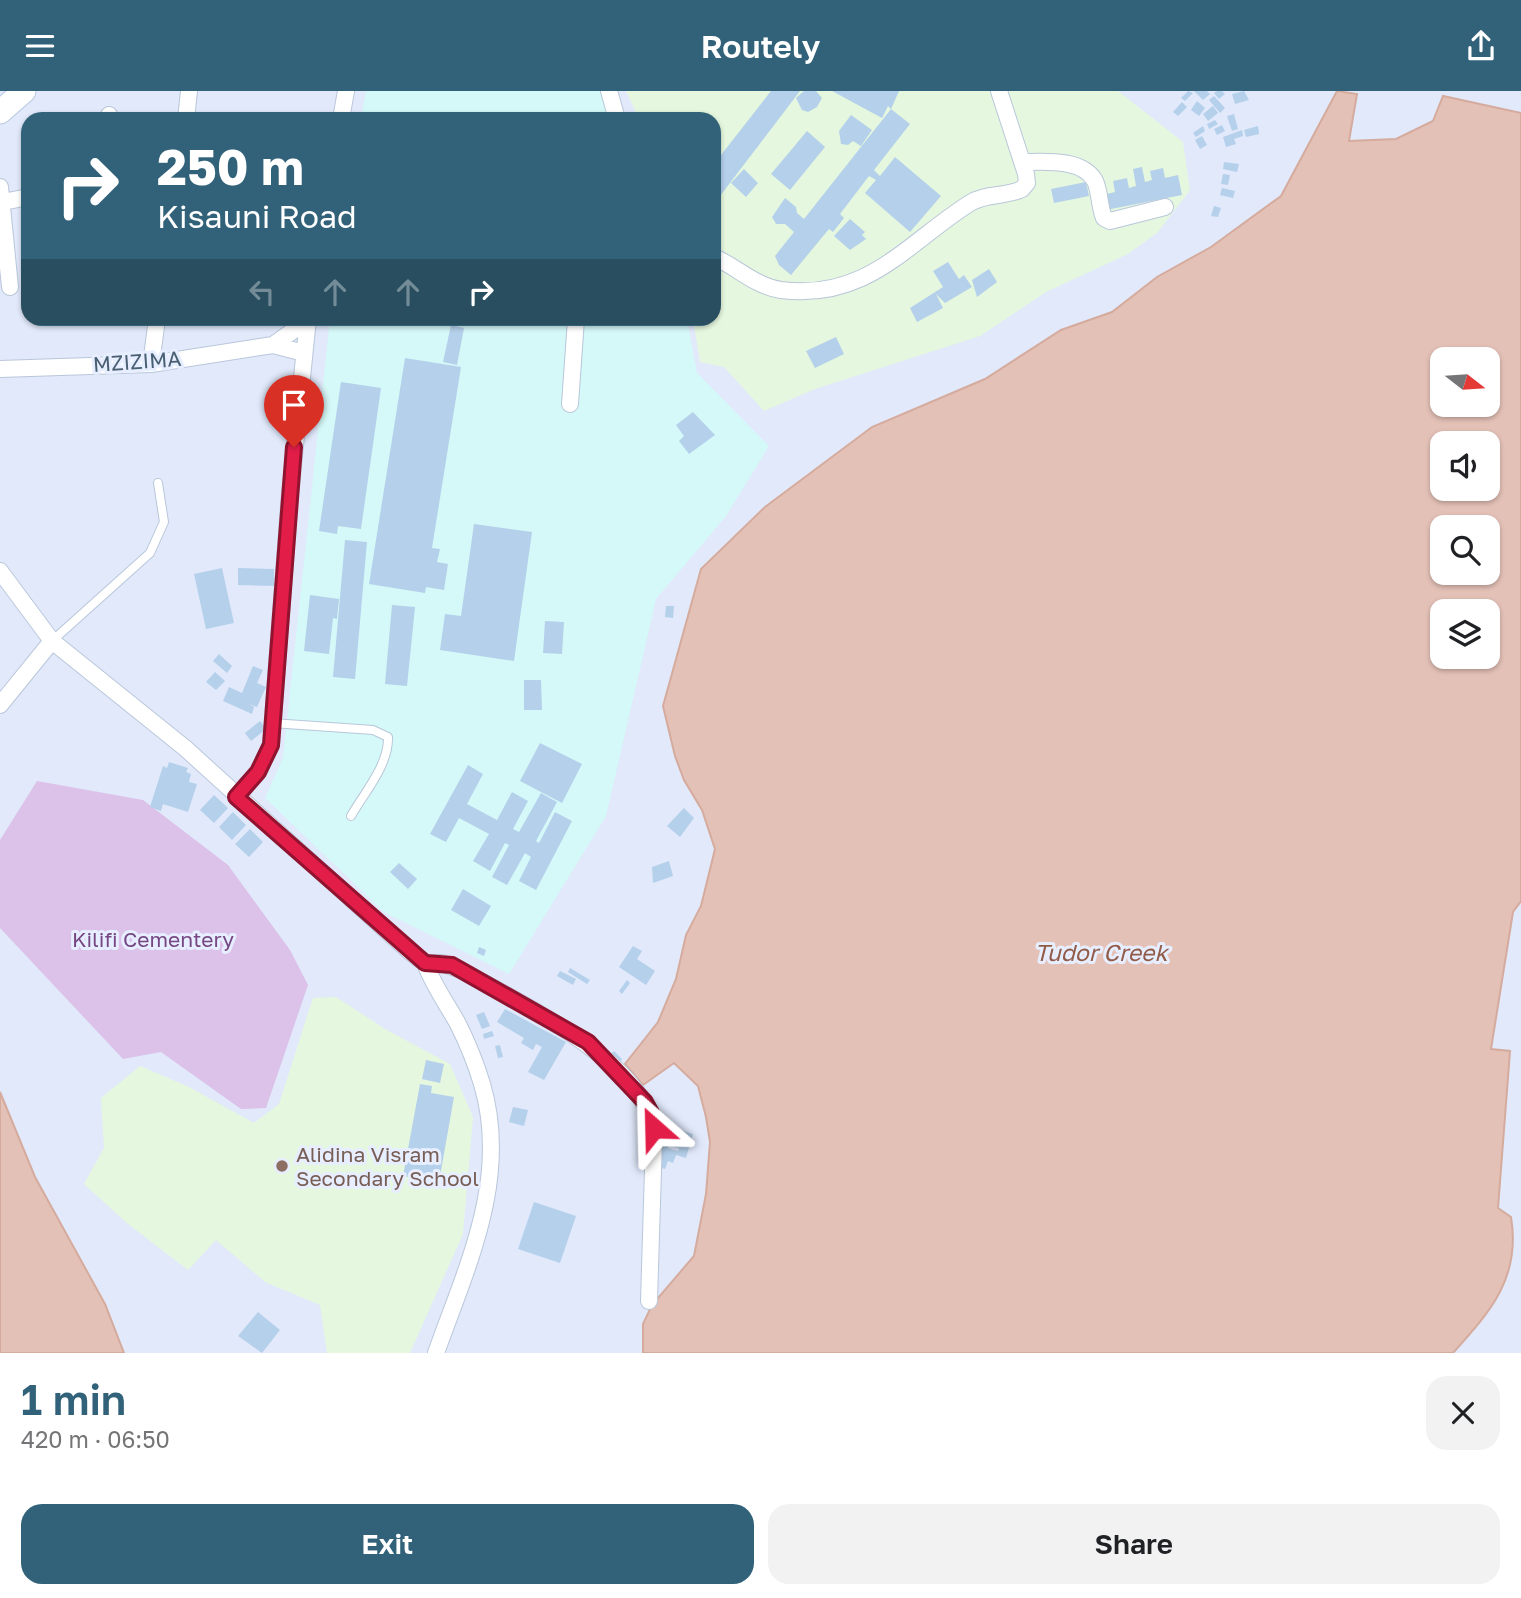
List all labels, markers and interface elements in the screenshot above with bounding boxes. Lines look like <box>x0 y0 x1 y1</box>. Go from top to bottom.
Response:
icon: menu <box>21 27 59 65</box>
text: Routely <box>701 27 820 65</box>
icon: share <box>1462 27 1500 65</box>
text: 250 m <box>157 137 304 196</box>
icon: right <box>42 140 133 231</box>
text: Kisauni Road <box>157 197 357 235</box>
icon: left <box>243 273 281 311</box>
icon: ahead <box>316 273 354 311</box>
icon: ahead <box>389 273 427 311</box>
icon: right <box>462 273 500 311</box>
street label: MZIZIMA <box>92 345 182 377</box>
north arrow <box>1430 347 1500 417</box>
map controls <box>1430 347 1500 669</box>
pin <box>264 375 324 447</box>
icon: arrive <box>275 386 313 424</box>
button: sound <box>1430 431 1500 501</box>
button: search <box>1430 515 1500 585</box>
button: layers <box>1430 599 1500 669</box>
park label: Kilifi Cementery <box>72 926 234 952</box>
water label: Tudor Creek <box>1035 938 1169 966</box>
position arrow <box>617 1091 691 1165</box>
place label: Alidina Visram Secondary School <box>296 1141 479 1191</box>
marker: Alidina Visram Secondary School <box>274 1158 290 1174</box>
text: 1 min <box>21 1374 126 1424</box>
button: close <box>1426 1376 1500 1450</box>
text: 420 m · 06:50 <box>21 1425 170 1453</box>
button: Exit <box>21 1504 754 1584</box>
button: Share <box>768 1504 1500 1584</box>

